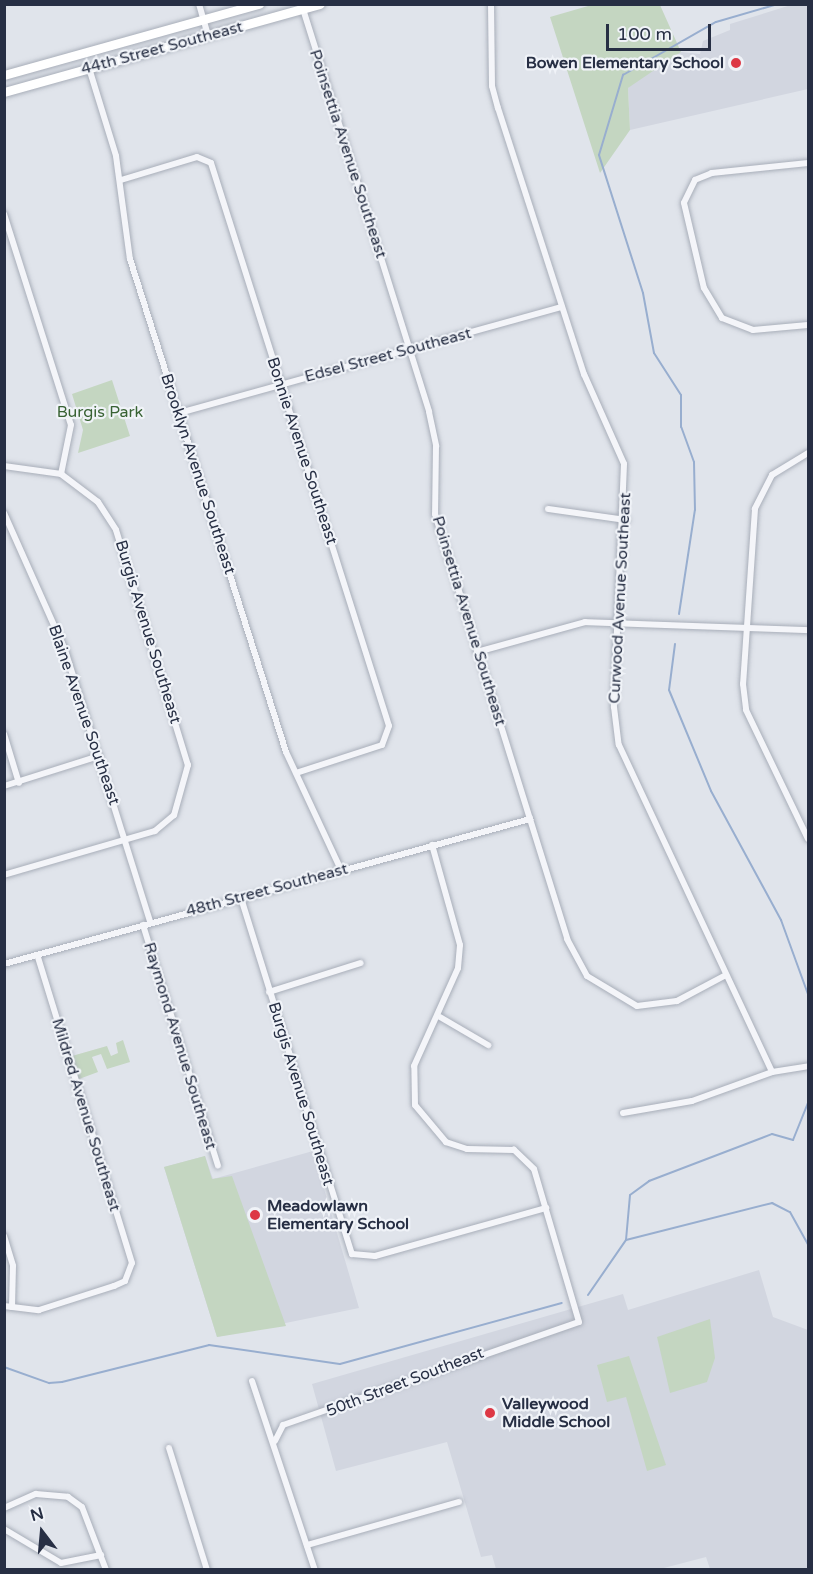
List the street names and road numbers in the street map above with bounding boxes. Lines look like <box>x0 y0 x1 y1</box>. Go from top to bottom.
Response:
street label: 44th Street Southeast <box>79 17 245 79</box>
street label: Poinsettia Avenue Southeast <box>305 47 391 261</box>
street label: Edsel Street Southeast <box>303 323 473 387</box>
street label: Bonnie Avenue Southeast <box>263 355 341 547</box>
street label: Brooklyn Avenue Southeast <box>156 371 240 577</box>
street label: Curwood Avenue Southeast <box>605 492 635 704</box>
street label: Poinsettia Avenue Southeast <box>428 514 510 728</box>
street label: Burgis Avenue Southeast <box>111 538 185 726</box>
street label: Blaine Avenue Southeast <box>44 622 124 808</box>
street label: 48th Street Southeast <box>184 859 350 921</box>
street label: Raymond Avenue Southeast <box>139 940 221 1152</box>
street label: Burgis Avenue Southeast <box>264 1000 338 1188</box>
street label: Mildred Avenue Southeast <box>47 1016 125 1214</box>
street label: 50th Street Southeast <box>324 1343 486 1421</box>

